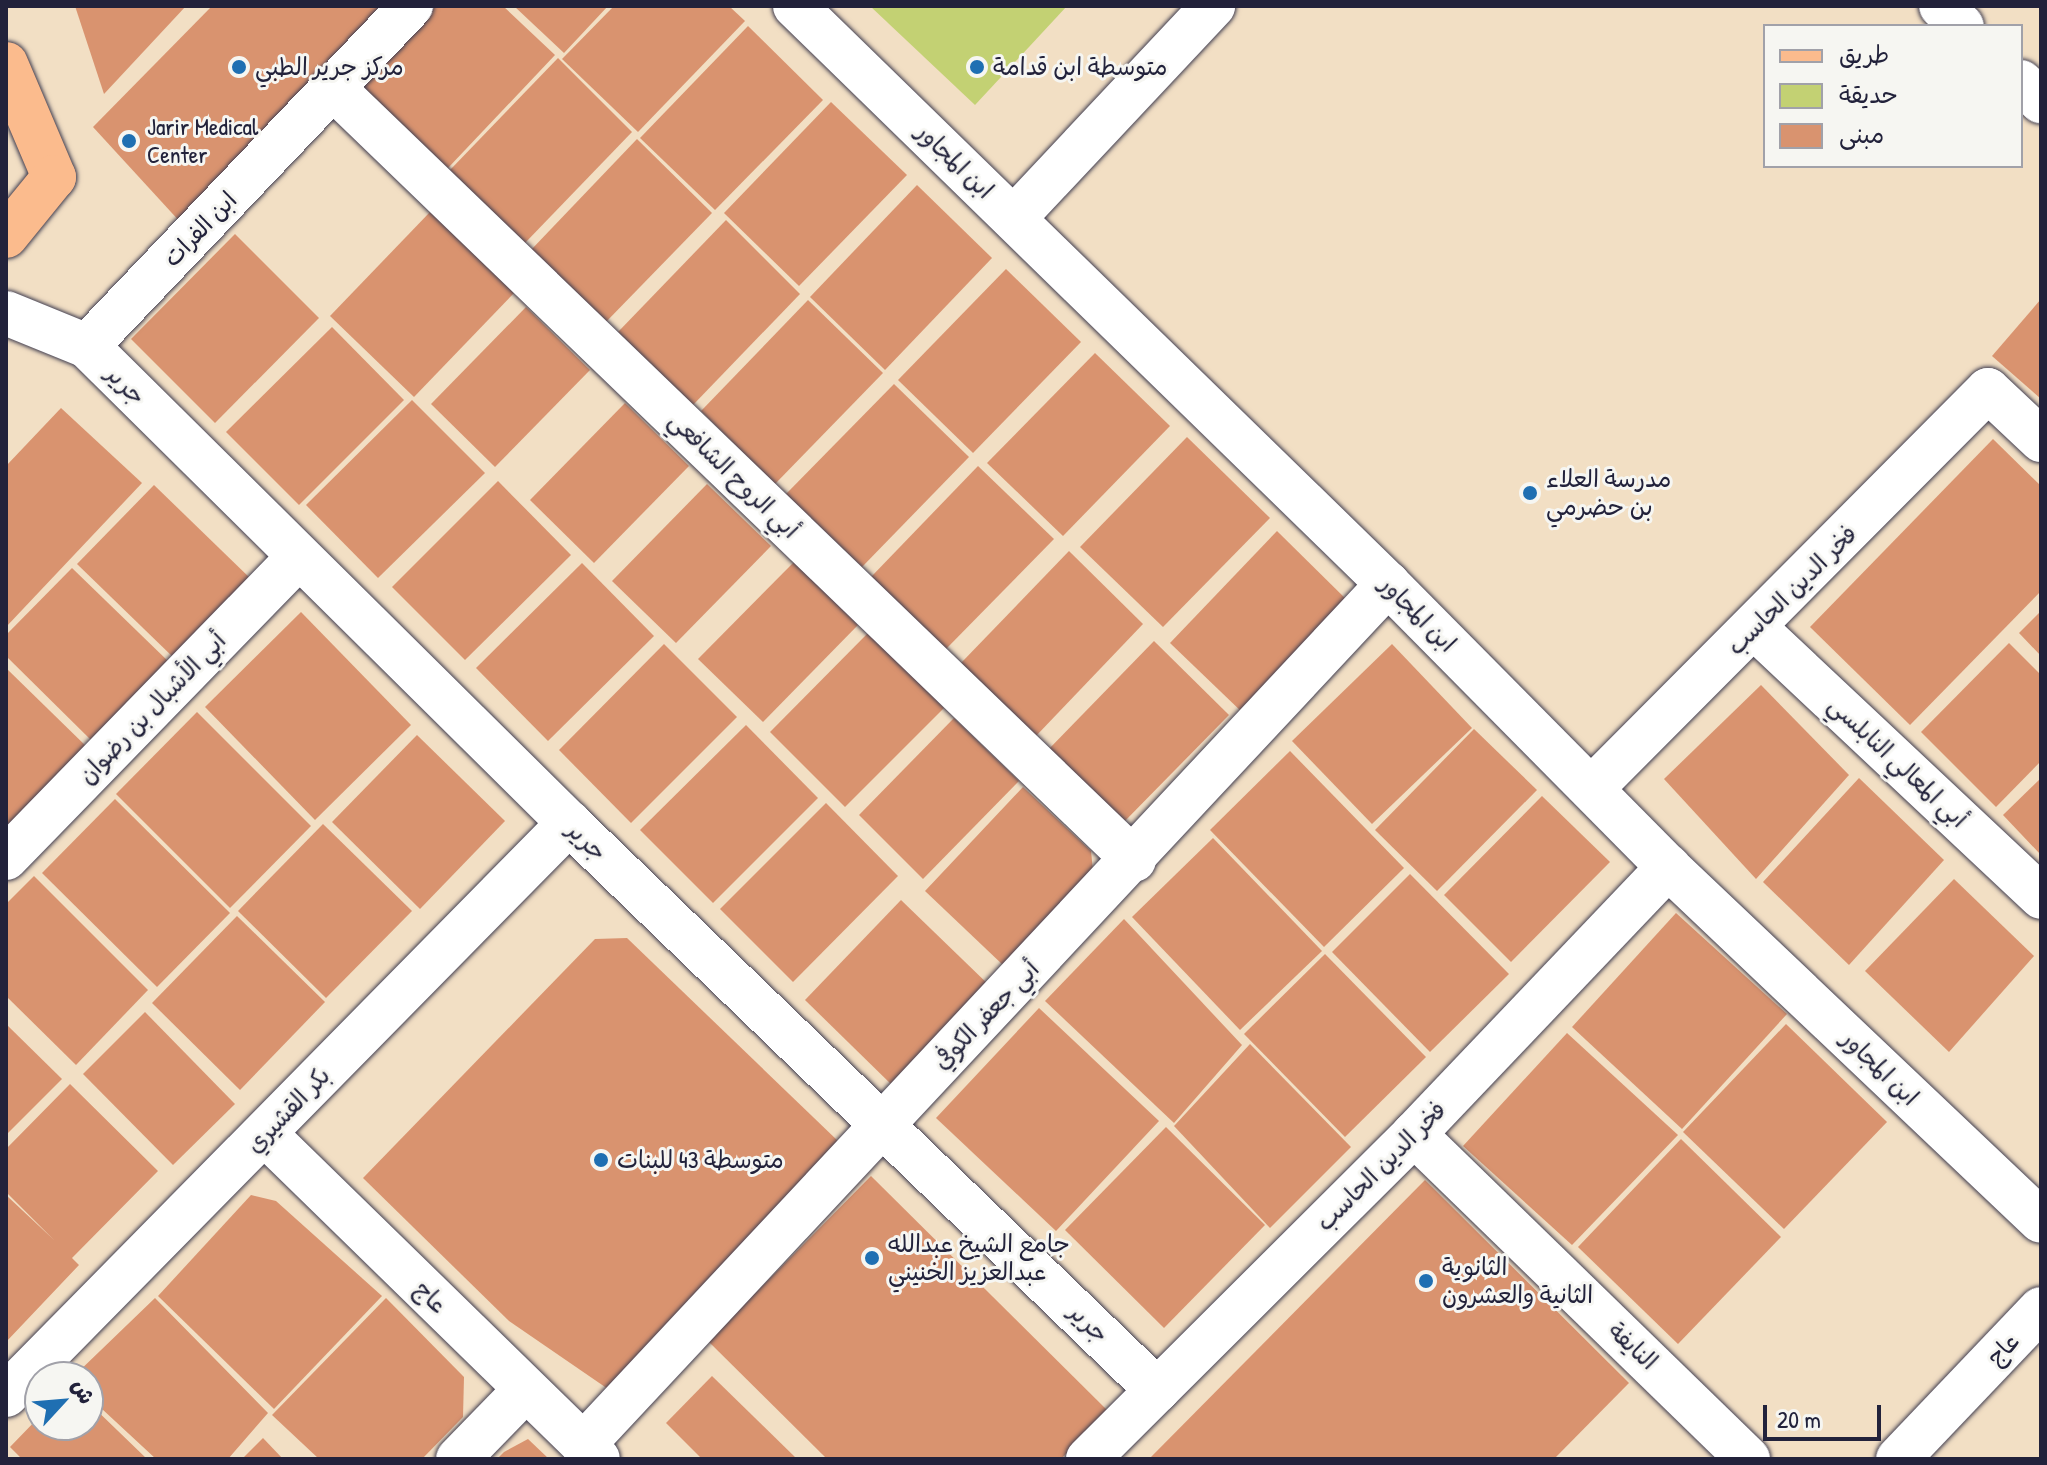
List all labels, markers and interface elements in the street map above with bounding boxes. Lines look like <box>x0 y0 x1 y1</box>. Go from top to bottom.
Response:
legend <box>1763 24 2023 168</box>
text: طريق <box>1839 38 1889 70</box>
place label: مركز جرير الطبي <box>255 53 404 81</box>
place label: متوسطة ابن قدامة <box>993 53 1167 81</box>
marker: مركز جرير الطبي <box>230 58 248 76</box>
marker: متوسطة ابن قدامة <box>968 58 986 76</box>
text: حديقة <box>1839 78 1898 110</box>
place label: Jarir Medical Center <box>147 113 258 169</box>
street label: ابن المجاور <box>910 117 1000 205</box>
text: مبنى <box>1839 118 1884 150</box>
marker: Jarir Medical Center <box>118 130 140 152</box>
street label: ابن الفرات <box>157 185 243 273</box>
street label: جرير <box>100 359 152 411</box>
street label: أبي الروح الشافعي <box>663 406 805 544</box>
place label: مدرسة العلاء بن حضرمي <box>1546 465 1671 521</box>
marker: مدرسة العلاء بن حضرمي <box>1521 484 1539 502</box>
street label: فخر الدين الحاسب <box>1721 519 1863 661</box>
street label: ابن المجاور <box>1374 570 1462 658</box>
street label: أبي الأشبال بن رضوان <box>72 626 232 790</box>
street label: أبي المعالي النابلسي <box>1823 690 1973 834</box>
street label: جرير <box>561 815 613 867</box>
street label: أبي جعفر الكوفي <box>927 955 1045 1075</box>
street label: ابن المجاور <box>1835 1024 1925 1112</box>
street label: بكر القشيري <box>240 1061 336 1159</box>
street label: فخر الدين الحاسب <box>1310 1095 1452 1237</box>
place label: متوسطة 43 للبنات <box>617 1146 784 1174</box>
marker: متوسطة 43 للبنات <box>592 1151 610 1169</box>
place label: جامع الشيخ عبدالله عبدالعزيز الخنيني <box>888 1230 1070 1286</box>
marker: جامع الشيخ عبدالله عبدالعزيز الخنيني <box>863 1249 881 1267</box>
place label: الثانوية الثانية والعشرون <box>1442 1253 1593 1309</box>
marker: الثانوية الثانية والعشرون <box>1417 1272 1435 1290</box>
street label: عاج <box>409 1275 453 1319</box>
street label: جرير <box>1063 1297 1115 1349</box>
street label: النايفة <box>1602 1316 1664 1376</box>
street label: عاج <box>1981 1327 2025 1371</box>
north arrow <box>24 1361 104 1441</box>
text: ش <box>65 1374 103 1409</box>
scale bar <box>1767 1389 1885 1439</box>
text: 20 m <box>1777 1403 1821 1435</box>

